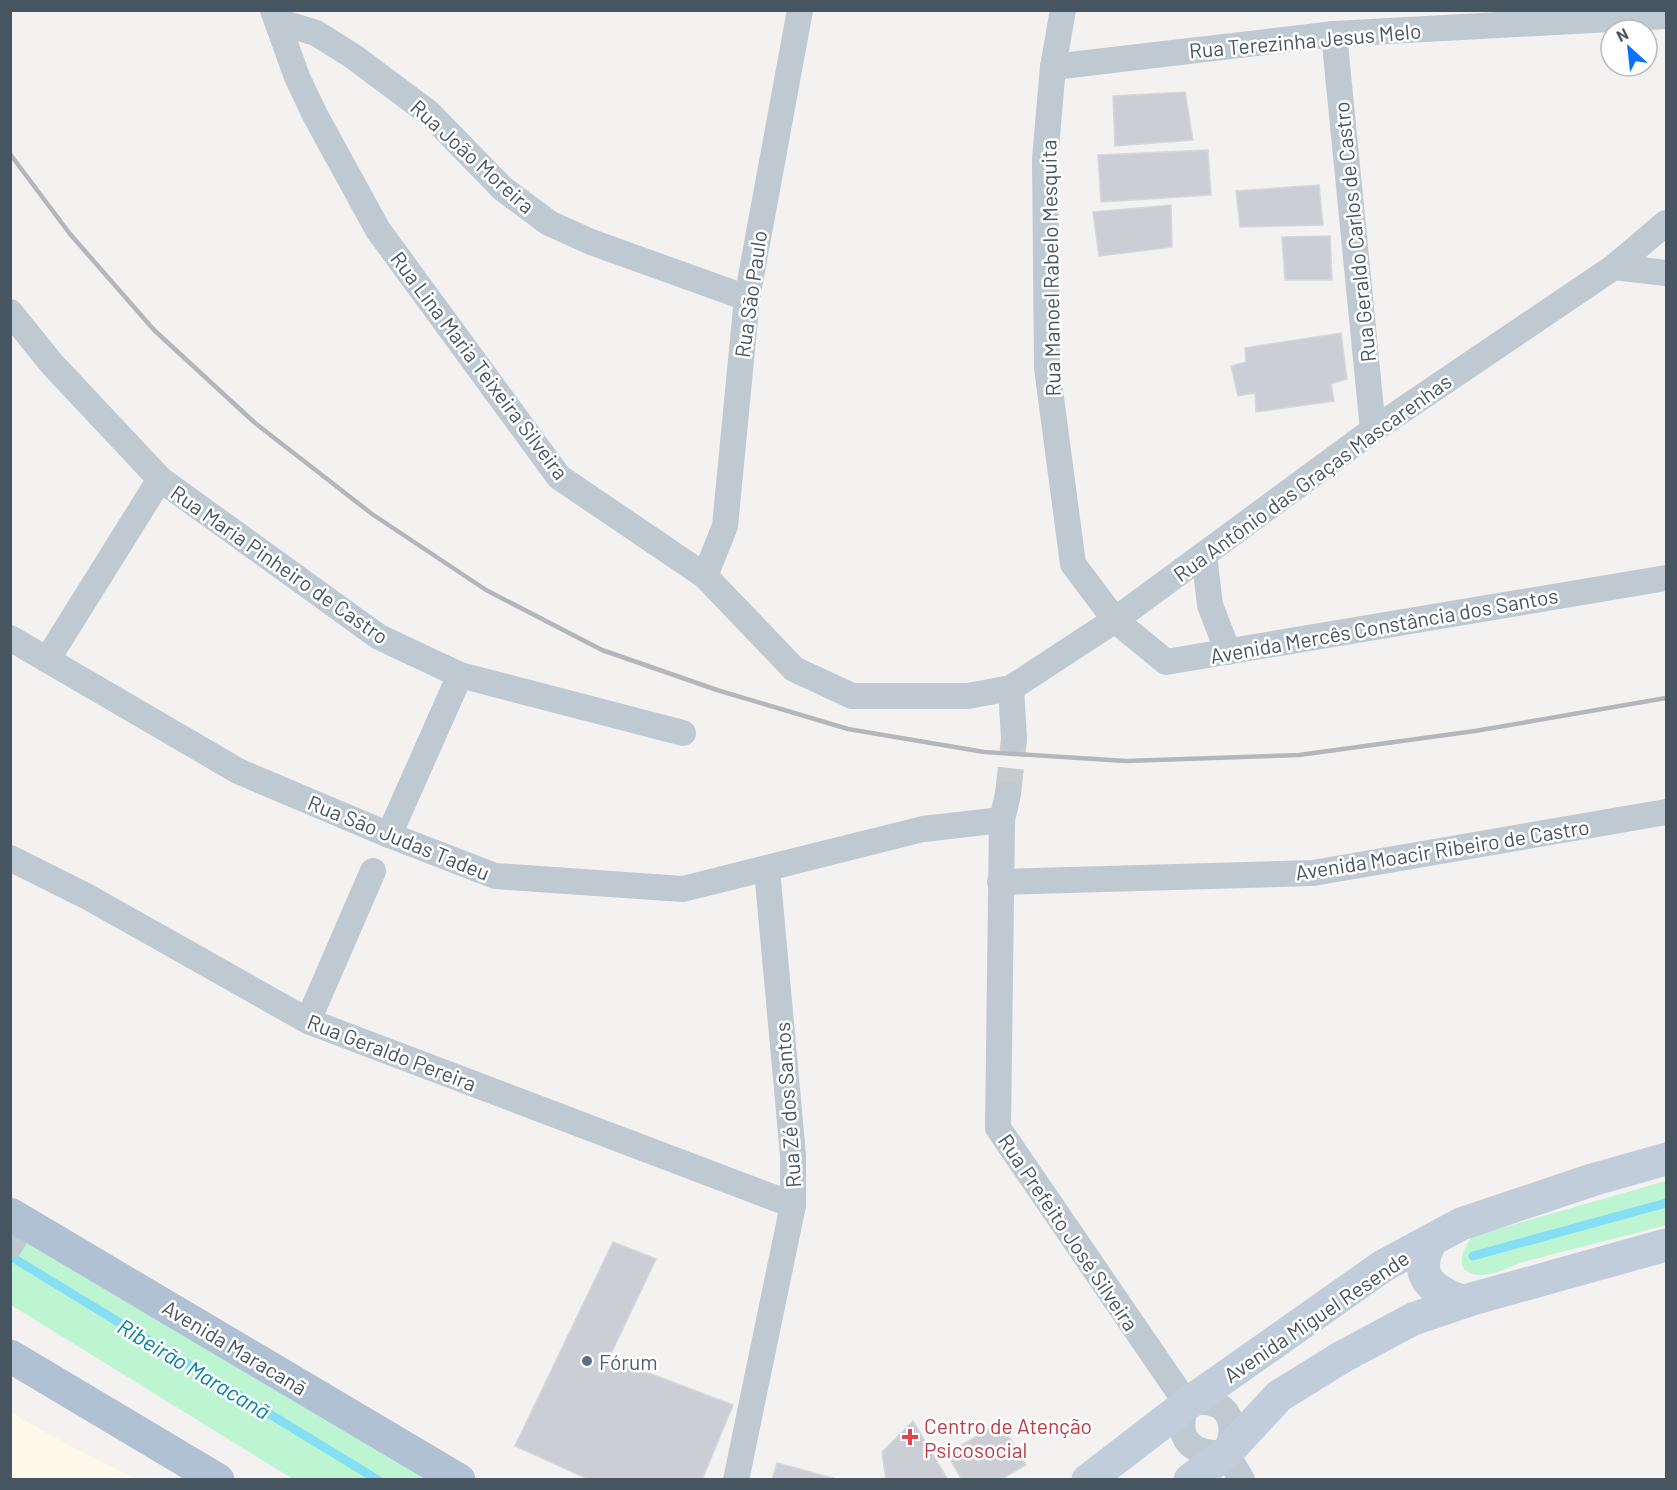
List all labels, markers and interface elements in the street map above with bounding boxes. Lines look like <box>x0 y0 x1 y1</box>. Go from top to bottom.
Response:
street label: Rua Terezinha Jesus Melo <box>1188 17 1422 63</box>
north arrow <box>1599 18 1659 78</box>
text: N <box>1613 23 1631 45</box>
street label: Rua João Moreira <box>406 94 540 218</box>
street label: Rua Geraldo Carlos de Castro <box>1328 101 1380 363</box>
street label: Rua Manoel Rabelo Mesquita <box>1035 139 1065 397</box>
street label: Rua São Paulo <box>729 229 771 359</box>
street label: Rua Lina Maria Teixeira Silveira <box>386 246 574 484</box>
street label: Rua Antônio das Graças Mascarenhas <box>1168 368 1456 586</box>
street label: Rua Maria Pinheiro de Castro <box>167 479 393 649</box>
street label: Avenida Mercês Constância dos Santos <box>1208 582 1560 668</box>
street label: Rua São Judas Tadeu <box>305 789 493 885</box>
street label: Avenida Moacir Ribeiro de Castro <box>1293 813 1591 885</box>
street label: Rua Geraldo Pereira <box>304 1008 480 1096</box>
street label: Rua Zé dos Santos <box>769 1021 805 1189</box>
street label: Rua Prefeito José Silveira <box>994 1129 1144 1335</box>
street label: Avenida Miguel Resende <box>1219 1245 1413 1387</box>
street label: Avenida Maracanã <box>158 1294 312 1400</box>
water label: Ribeirão Maracanã <box>113 1312 275 1424</box>
place label: Fórum <box>599 1349 658 1374</box>
marker: Fórum <box>580 1354 594 1368</box>
place label: Centro de Atenção Psicosocial <box>924 1413 1092 1462</box>
marker: Centro de Atenção Psicosocial <box>901 1428 919 1446</box>

